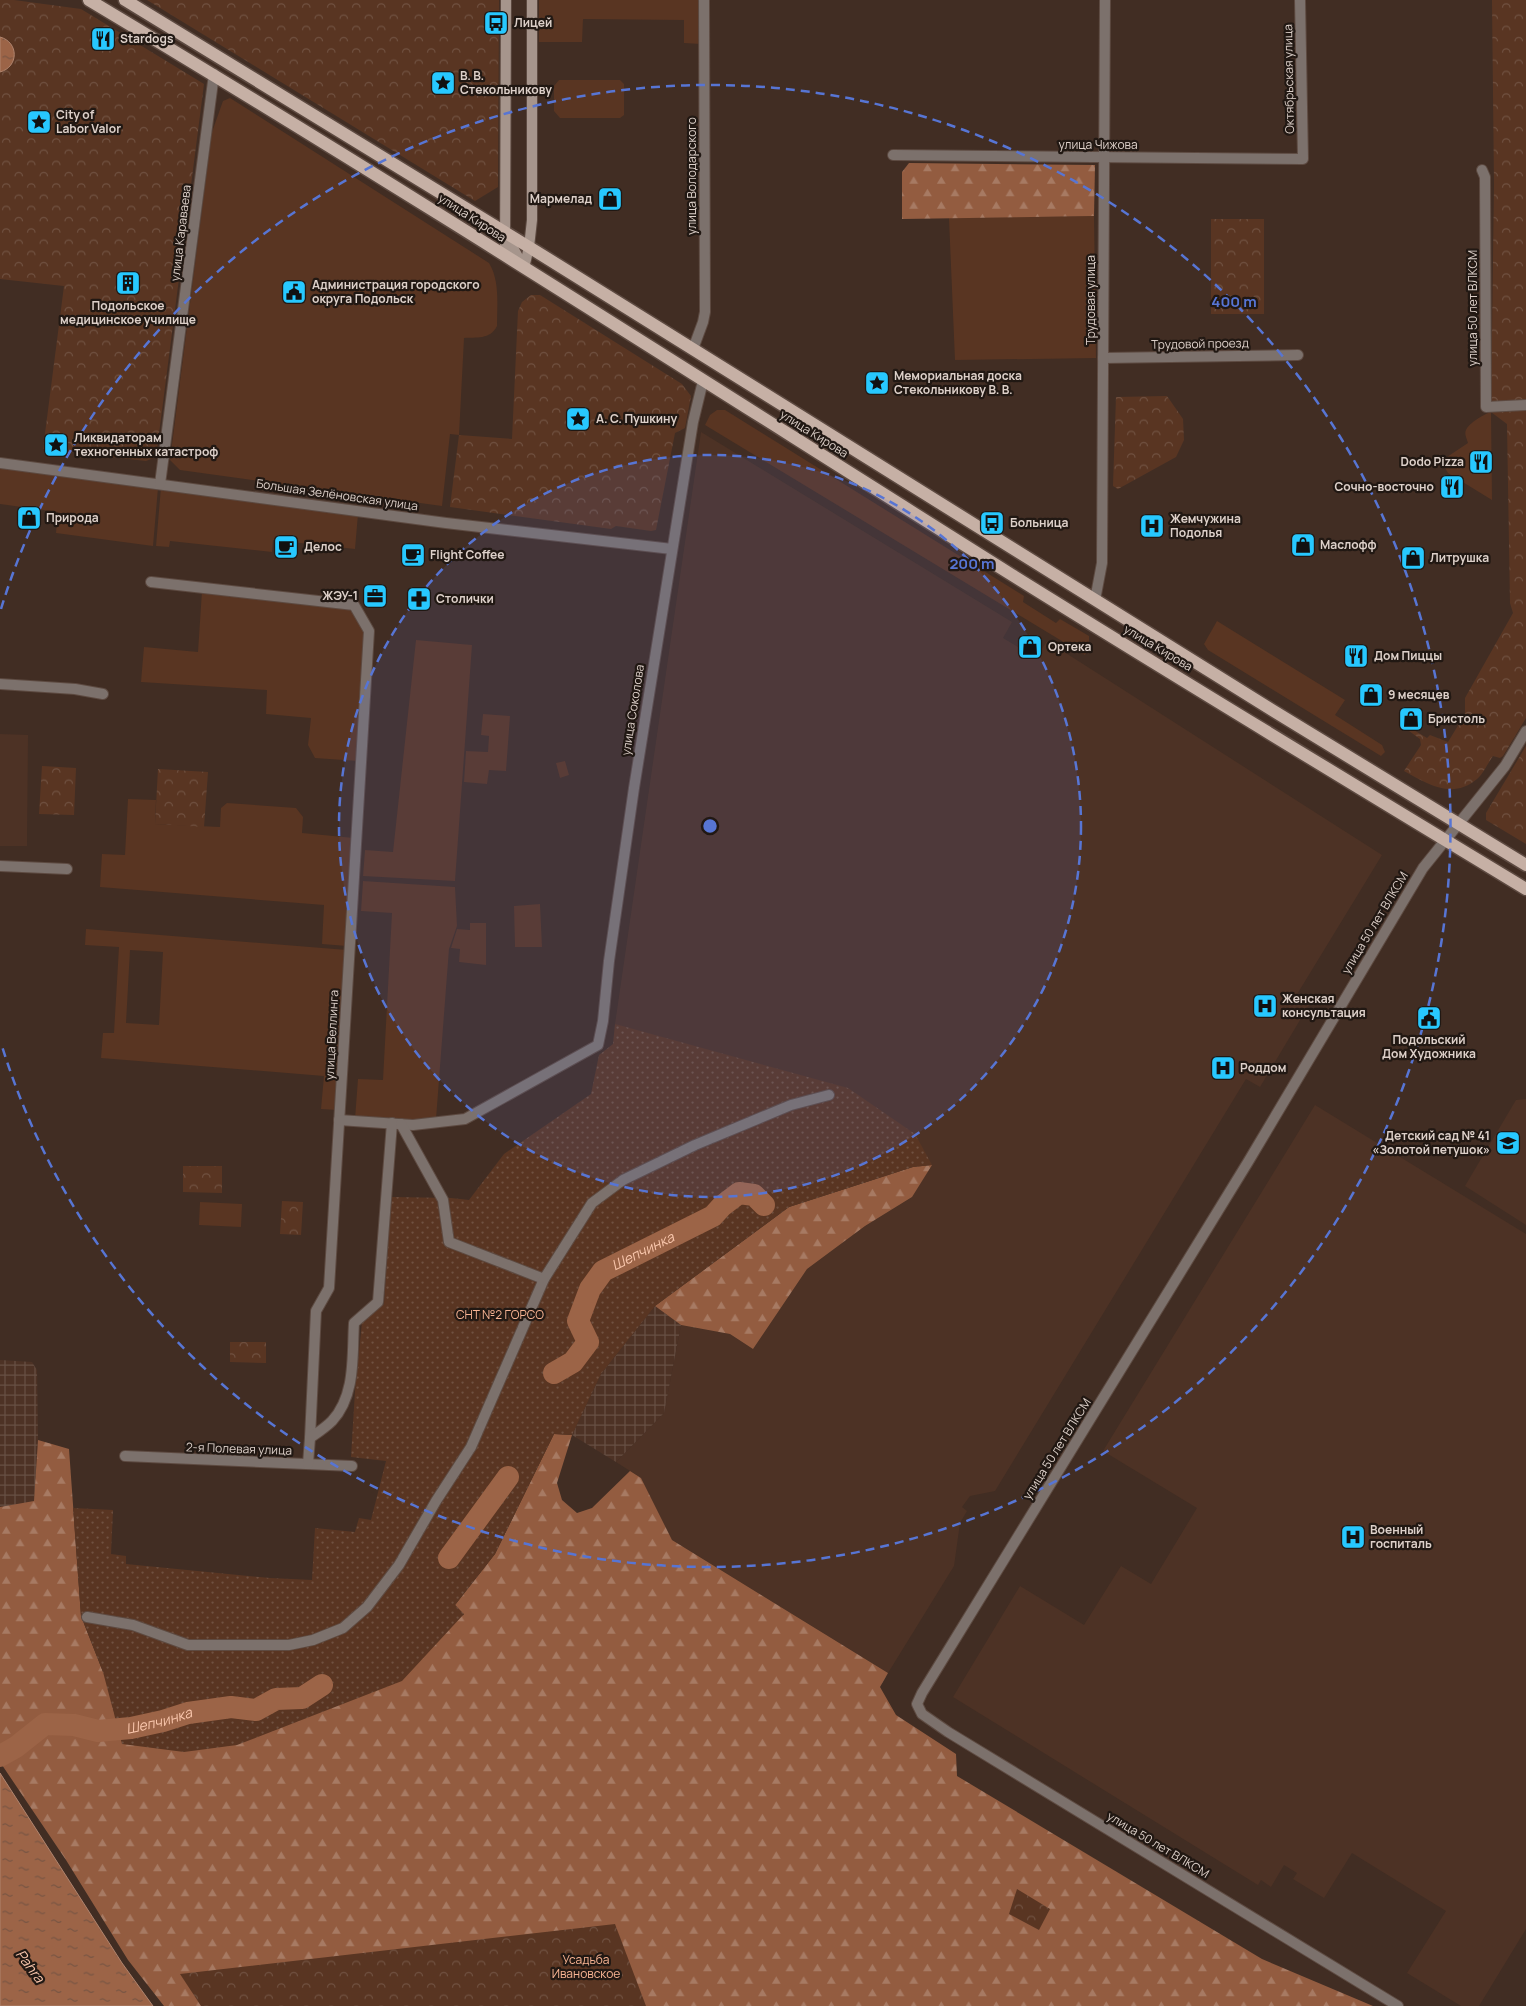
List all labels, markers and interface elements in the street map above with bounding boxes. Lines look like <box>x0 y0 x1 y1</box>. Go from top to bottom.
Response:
bus stop icon: Лицeй <box>483 10 509 36</box>
place label: Лицeй <box>514 14 552 31</box>
street label: Октябрьская улица <box>1279 24 1298 134</box>
restaurant icon: Stardogs <box>90 26 116 52</box>
place label: Stardogs <box>120 30 174 47</box>
place label: В. В. Стекольникову <box>460 67 552 98</box>
place icon: В. В. Стекольникову <box>430 70 456 96</box>
place label: City of Labor Valor <box>56 106 121 137</box>
place icon: City of Labor Valor <box>26 109 52 135</box>
street label: улица Володарского <box>683 117 700 235</box>
street label: улица Чижова <box>1058 136 1138 153</box>
street label: улица Караваева <box>166 184 195 282</box>
shop icon: Мармелад <box>597 186 623 212</box>
street label: улица Кирова <box>435 189 509 246</box>
place label: Мармелад <box>530 190 592 207</box>
street label: улица 50 лет ВЛКСМ <box>1464 250 1481 366</box>
street label: Трудовая улица <box>1082 255 1099 345</box>
building icon: Подольское медицинское училище <box>115 270 141 296</box>
place label: Администрация городского округа Подольск <box>312 276 480 307</box>
public building icon: Администрация городского округа Подольск <box>281 279 307 305</box>
text: 400 m <box>1211 291 1257 312</box>
place label: Подольское медицинское училище <box>60 297 196 328</box>
street label: Трудовой проезд <box>1151 334 1249 353</box>
place label: Мемориальная доска Стекольникову В. В. <box>894 367 1022 398</box>
place icon: Мемориальная доска Стекольникову В. В. <box>864 370 890 396</box>
place icon: А. С. Пушкину <box>565 406 591 432</box>
street label: улица Кирова <box>777 406 852 461</box>
place label: А. С. Пушкину <box>596 410 677 427</box>
place label: Ликвидаторам техногенных катастроф <box>74 429 218 460</box>
place icon: Ликвидаторам техногенных катастроф <box>43 432 69 458</box>
restaurant icon: Dodo Pizza <box>1468 449 1494 475</box>
place label: Dodo Pizza <box>1401 453 1464 470</box>
restaurant icon: Сочно-восточно <box>1439 474 1465 500</box>
street label: Большая Зелёновская улица <box>255 475 419 514</box>
place label: Сочно-восточно <box>1334 478 1434 495</box>
shop icon: Природа <box>16 505 42 531</box>
place label: Природа <box>46 509 99 526</box>
bus stop icon: Больница <box>979 510 1005 536</box>
place label: Жемчужина Подолья <box>1170 510 1241 541</box>
hospital icon: Жемчужина Подолья <box>1139 513 1165 539</box>
place label: Больница <box>1010 514 1069 531</box>
shop icon: Маслофф <box>1290 532 1316 558</box>
cafe icon: Делос <box>273 534 299 560</box>
place label: Маслофф <box>1320 536 1377 553</box>
place label: Делос <box>304 538 342 555</box>
cafe icon: Flight Coffee <box>400 542 426 568</box>
shop icon: Литрушка <box>1400 545 1426 571</box>
place label: Flight Coffee <box>430 546 505 563</box>
place label: Литрушка <box>1430 549 1489 566</box>
text: 200 m <box>949 553 995 574</box>
office icon: ЖЭУ-1 <box>362 583 388 609</box>
pharmacy icon: Столички <box>406 586 432 612</box>
place label: ЖЭУ-1 <box>322 587 358 604</box>
place label: Столички <box>436 590 494 607</box>
street label: улица Кирова <box>1121 620 1196 675</box>
shop icon: Ортека <box>1017 634 1043 660</box>
place label: Ортека <box>1048 638 1091 655</box>
restaurant icon: Дом Пиццы <box>1343 643 1369 669</box>
place label: Дом Пиццы <box>1374 647 1442 664</box>
street label: улица Соколова <box>617 663 648 757</box>
shop icon: 9 месяцев <box>1358 682 1384 708</box>
place label: 9 месяцев <box>1388 686 1450 703</box>
shop icon: Бристоль <box>1398 706 1424 732</box>
place label: Бристоль <box>1428 710 1485 727</box>
centre of rings <box>701 817 719 835</box>
street label: улица 50 лет ВЛКСМ <box>1337 868 1412 977</box>
street label: улица Веллинга <box>321 989 342 1081</box>
place label: Женская консультация <box>1282 990 1366 1021</box>
hospital icon: Женская консультация <box>1252 993 1278 1019</box>
public building icon: Подольский Дом Художника <box>1416 1005 1442 1031</box>
place label: Подольский Дом Художника <box>1382 1031 1476 1062</box>
hospital icon: Роддом <box>1210 1055 1236 1081</box>
place label: Роддом <box>1240 1059 1286 1076</box>
place label: Детский сад № 41 «Золотой петушок» <box>1372 1127 1490 1158</box>
school or university icon: Детский сад № 41 «Золотой петушок» <box>1495 1130 1521 1156</box>
water label: Шепчинка <box>608 1227 678 1274</box>
park label: СНТ №2 ГОРСО <box>456 1306 544 1323</box>
street label: улица 50 лет ВЛКСМ <box>1019 1395 1095 1503</box>
street label: 2-я Полевая улица <box>186 1438 292 1459</box>
place label: Военный госпиталь <box>1370 1521 1432 1552</box>
hospital icon: Военный госпиталь <box>1340 1524 1366 1550</box>
water label: Шепчинка <box>124 1702 195 1738</box>
street label: улица 50 лет ВЛКСМ <box>1104 1807 1213 1882</box>
water label: Pahra <box>12 1945 50 1987</box>
park label: Усадьба Ивановское <box>552 1951 620 1982</box>

